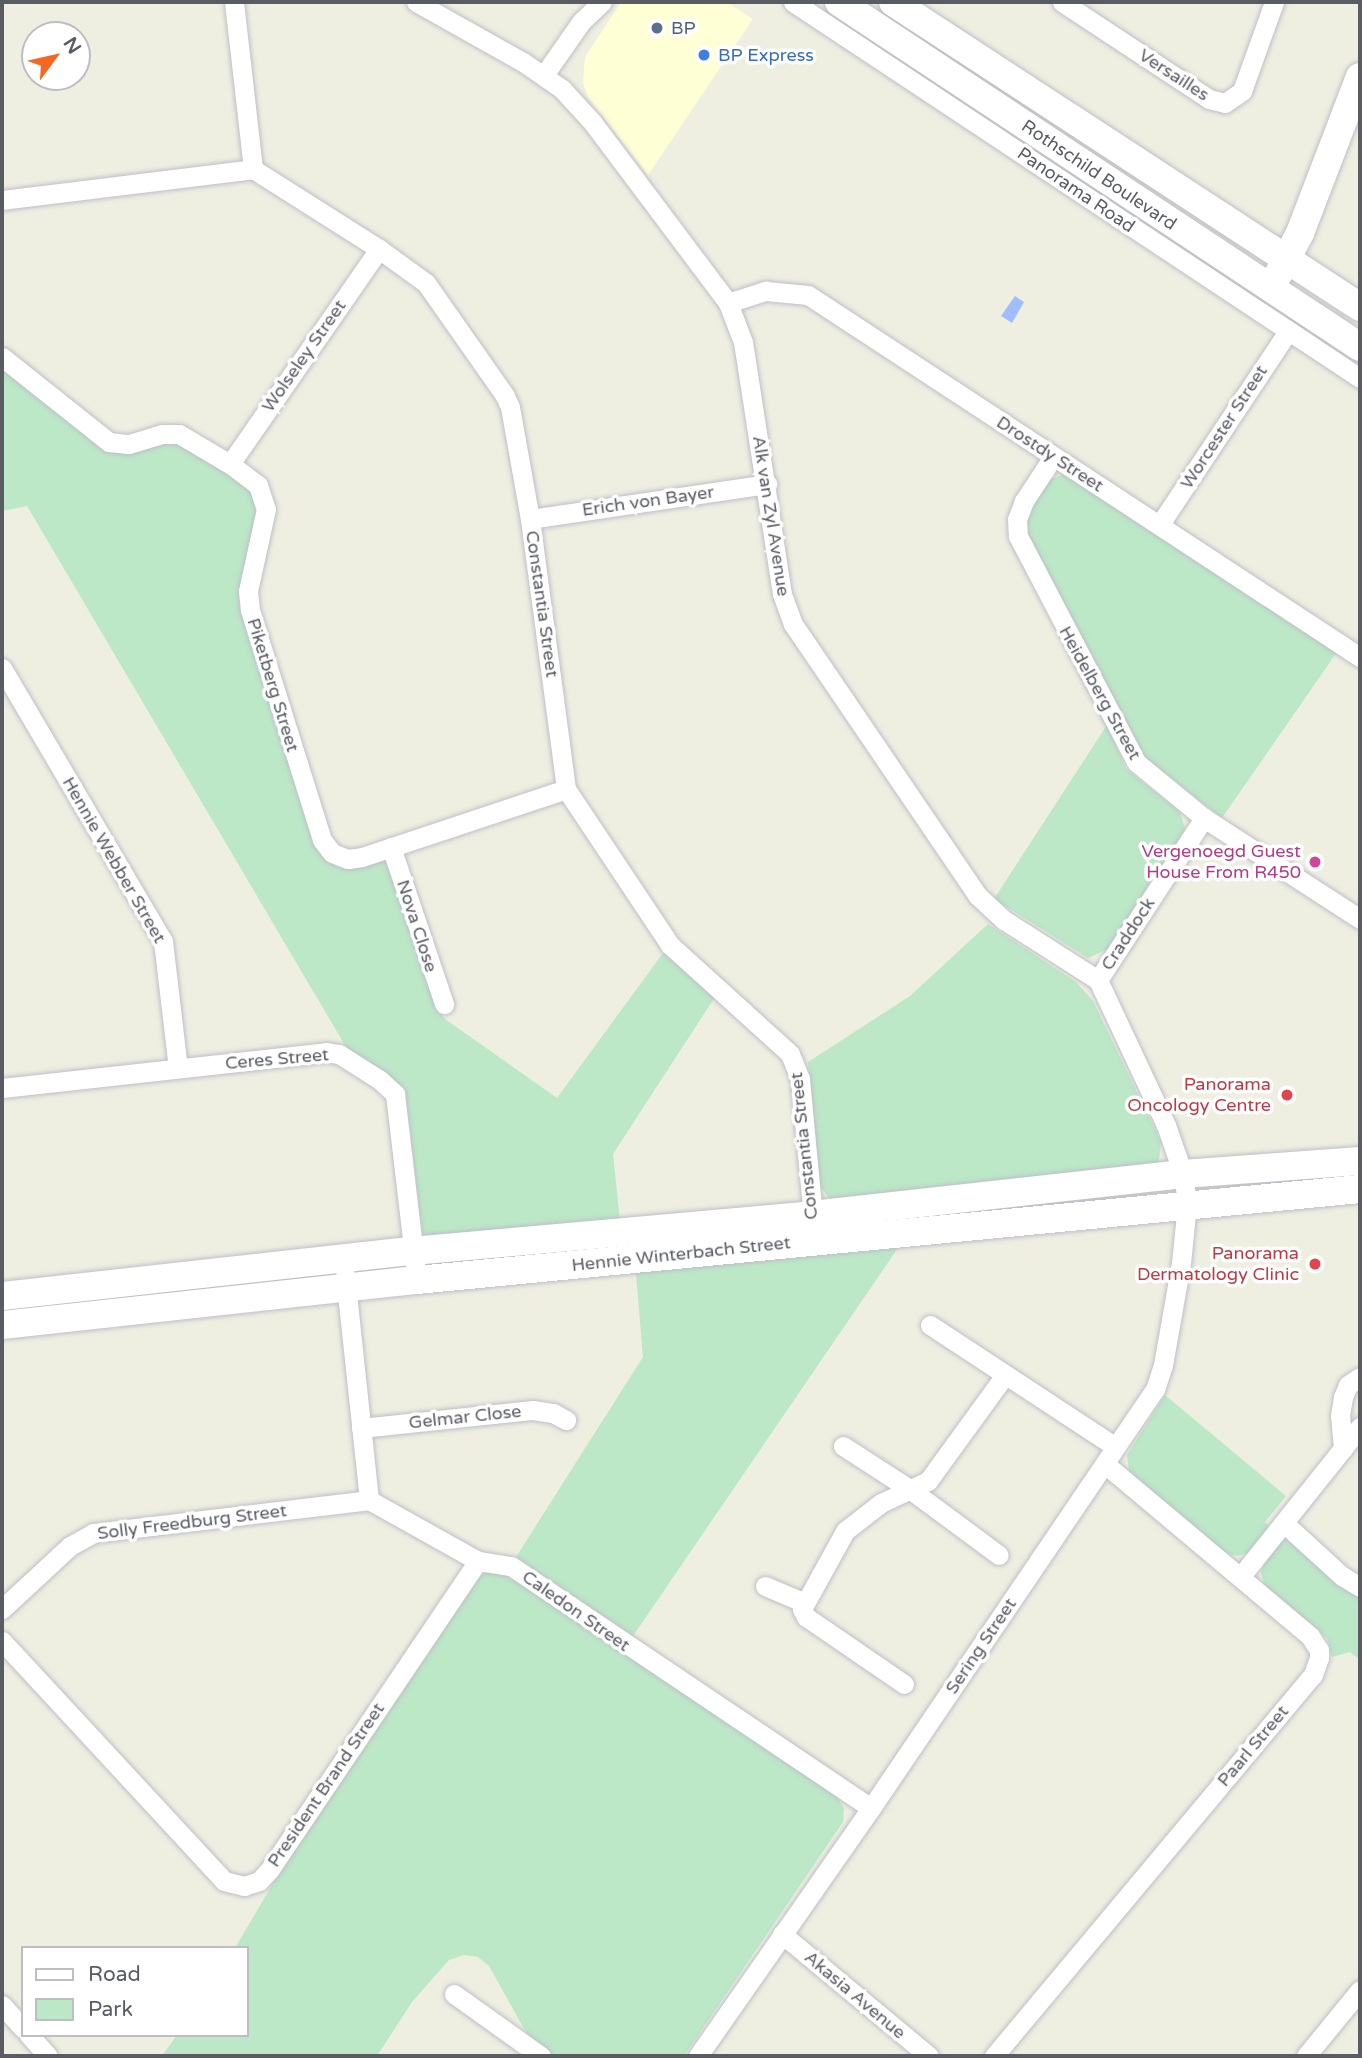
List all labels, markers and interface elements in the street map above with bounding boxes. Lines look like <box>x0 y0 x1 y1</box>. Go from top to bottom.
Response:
place label: BP <box>671 17 696 39</box>
marker: BP <box>649 20 665 36</box>
north arrow <box>21 21 91 91</box>
text: N <box>59 33 85 58</box>
place label: BP Express <box>718 44 814 66</box>
street label: Versailles <box>1135 44 1213 106</box>
marker: BP Express <box>696 47 712 63</box>
street label: Rothschild Boulevard <box>1017 115 1181 235</box>
street label: Panorama Road <box>1013 143 1139 237</box>
street label: Wolseley Street <box>257 296 351 416</box>
street label: Worcester Street <box>1176 361 1272 493</box>
street label: Drostdy Street <box>992 411 1108 497</box>
street label: Alk van Zyl Avenue <box>748 434 794 598</box>
street label: Erich von Bayer <box>581 481 715 521</box>
street label: Constantia Street <box>521 529 563 679</box>
street label: Piketberg Street <box>242 615 304 755</box>
street label: Heidelberg Street <box>1054 622 1146 764</box>
street label: Hennie Webber Street <box>58 773 170 947</box>
place label: Vergenoegd Guest House From R450 <box>1141 841 1301 884</box>
marker: Vergenoegd Guest House From R450 <box>1307 854 1323 870</box>
street label: Nova Close <box>392 877 442 975</box>
street label: Craddock <box>1096 894 1160 974</box>
street label: Ceres Street <box>224 1044 330 1074</box>
street label: Constantia Street <box>786 1071 822 1221</box>
place label: Panorama Oncology Centre <box>1127 1074 1271 1116</box>
marker: Panorama Oncology Centre <box>1277 1085 1297 1105</box>
street label: Hennie Winterbach Street <box>570 1232 792 1276</box>
place label: Panorama Dermatology Clinic <box>1137 1243 1299 1286</box>
marker: Panorama Dermatology Clinic <box>1305 1254 1325 1274</box>
street label: Gelmar Close <box>408 1400 522 1434</box>
street label: Solly Freedburg Street <box>96 1500 288 1544</box>
street label: Caledon Street <box>518 1566 634 1656</box>
street label: Sering Street <box>941 1594 1021 1698</box>
street label: President Brand Street <box>263 1699 389 1871</box>
street label: Paarl Street <box>1213 1701 1293 1791</box>
legend <box>21 1946 248 2037</box>
street label: Akasia Avenue <box>800 1946 910 2044</box>
text: Road <box>88 1962 141 1987</box>
text: Park <box>88 1997 133 2022</box>

